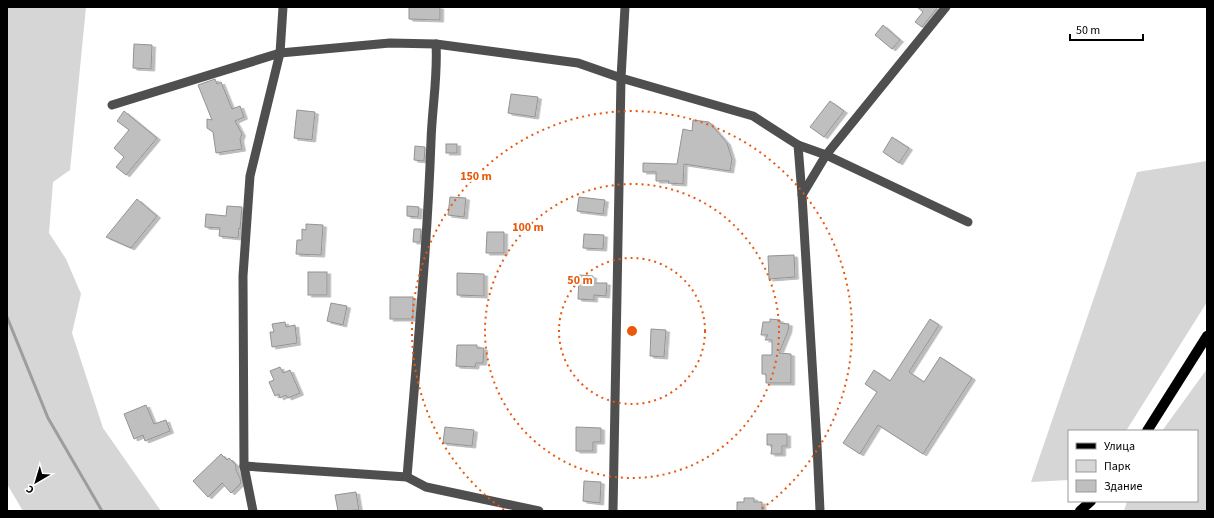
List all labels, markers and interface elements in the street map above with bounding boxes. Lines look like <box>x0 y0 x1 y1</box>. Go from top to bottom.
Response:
scale bar <box>1070 16 1143 42</box>
text: 50 m <box>1076 22 1100 39</box>
text: 150 m <box>460 168 492 185</box>
text: 100 m <box>512 219 544 236</box>
text: 50 m <box>567 272 593 289</box>
centre of rings <box>625 324 639 338</box>
legend <box>1068 430 1198 502</box>
text: Улица <box>1104 438 1135 455</box>
text: Парк <box>1104 458 1130 475</box>
north arrow <box>16 462 56 502</box>
text: Здание <box>1104 478 1143 495</box>
text: С <box>23 481 37 497</box>

